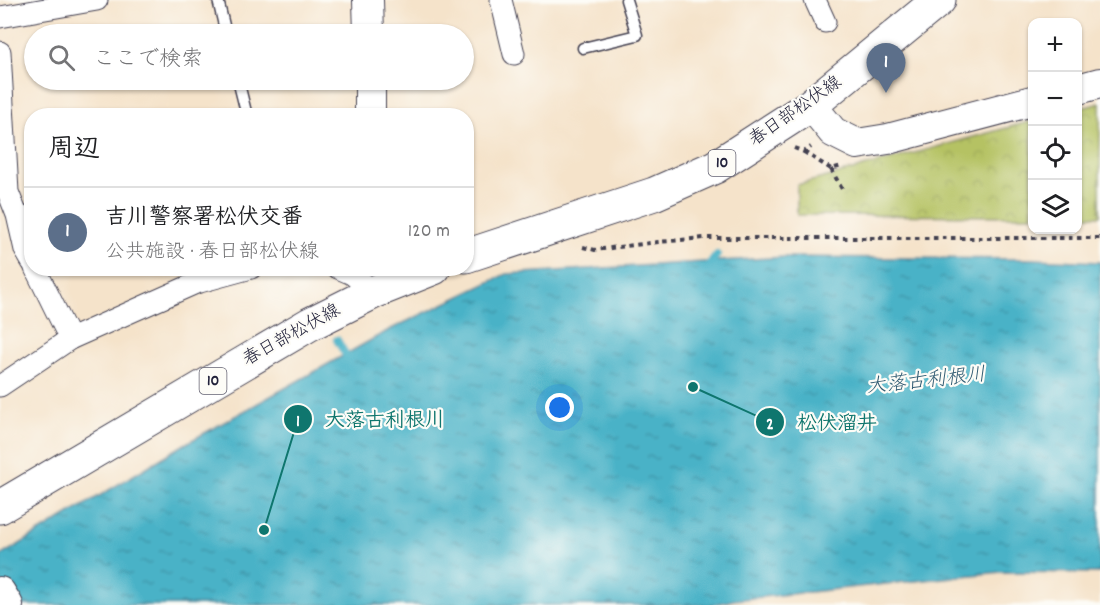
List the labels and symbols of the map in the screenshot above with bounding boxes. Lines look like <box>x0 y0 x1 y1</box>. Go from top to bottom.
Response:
pin: 1 <box>866 44 906 93</box>
street label: 春日部松伏線 <box>745 71 847 153</box>
road number: 10 <box>708 150 736 176</box>
street label: 春日部松伏線 <box>239 299 345 373</box>
water label: 大落古利根川 <box>865 362 987 402</box>
road number: 10 <box>200 368 226 394</box>
your location <box>545 393 574 422</box>
callout: 大落古利根川 <box>283 400 457 438</box>
callout: 松伏溜井 <box>755 403 889 441</box>
text: 大落古利根川 <box>325 408 445 436</box>
text: 1 <box>296 410 300 435</box>
text: 松伏溜井 <box>797 411 877 439</box>
text: 2 <box>766 413 774 438</box>

